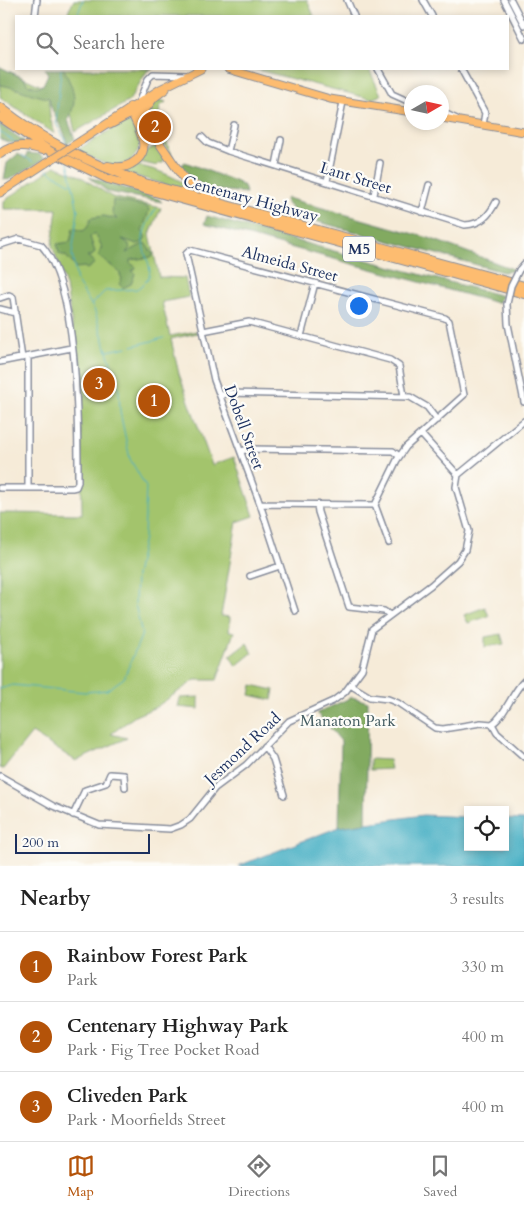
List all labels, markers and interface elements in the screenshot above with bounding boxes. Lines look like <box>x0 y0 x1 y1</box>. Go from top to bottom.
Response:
search box <box>15 15 509 70</box>
icon: search <box>33 29 61 57</box>
text: Search here <box>73 30 165 56</box>
north arrow <box>404 85 449 130</box>
pin: 2 <box>139 108 171 146</box>
street label: Lant Street <box>317 157 394 199</box>
street label: Centenary Highway <box>181 170 321 228</box>
road number: M5 <box>343 236 375 262</box>
street label: Almeida Street <box>239 241 340 287</box>
your location <box>346 293 372 319</box>
pin: 3 <box>83 365 115 403</box>
pin: 1 <box>138 382 170 420</box>
street label: Dobell Street <box>219 382 270 473</box>
street label: Jesmond Road <box>198 707 286 791</box>
park label: Manaton Park <box>300 710 396 732</box>
map controls <box>464 806 509 851</box>
button: locate <box>464 806 509 851</box>
scale bar <box>15 831 150 854</box>
text: 200 m <box>22 833 59 852</box>
text: Nearby <box>20 884 91 913</box>
text: 3 results <box>450 888 504 910</box>
text: Rainbow Forest Park <box>67 943 248 969</box>
text: 1 <box>32 956 40 978</box>
text: 330 m <box>462 956 504 978</box>
text: Park <box>67 969 98 991</box>
text: Centenary Highway Park <box>67 1013 289 1039</box>
text: 2 <box>32 1026 40 1048</box>
text: 400 m <box>462 1026 504 1048</box>
text: Park · Fig Tree Pocket Road <box>67 1039 259 1061</box>
text: Cliveden Park <box>67 1083 188 1109</box>
text: 3 <box>32 1096 40 1118</box>
text: 400 m <box>462 1096 504 1118</box>
text: Park · Moorfields Street <box>67 1109 226 1131</box>
tab: Map <box>67 1152 95 1201</box>
tab: Directions <box>228 1152 290 1201</box>
tab: Saved <box>423 1152 457 1201</box>

